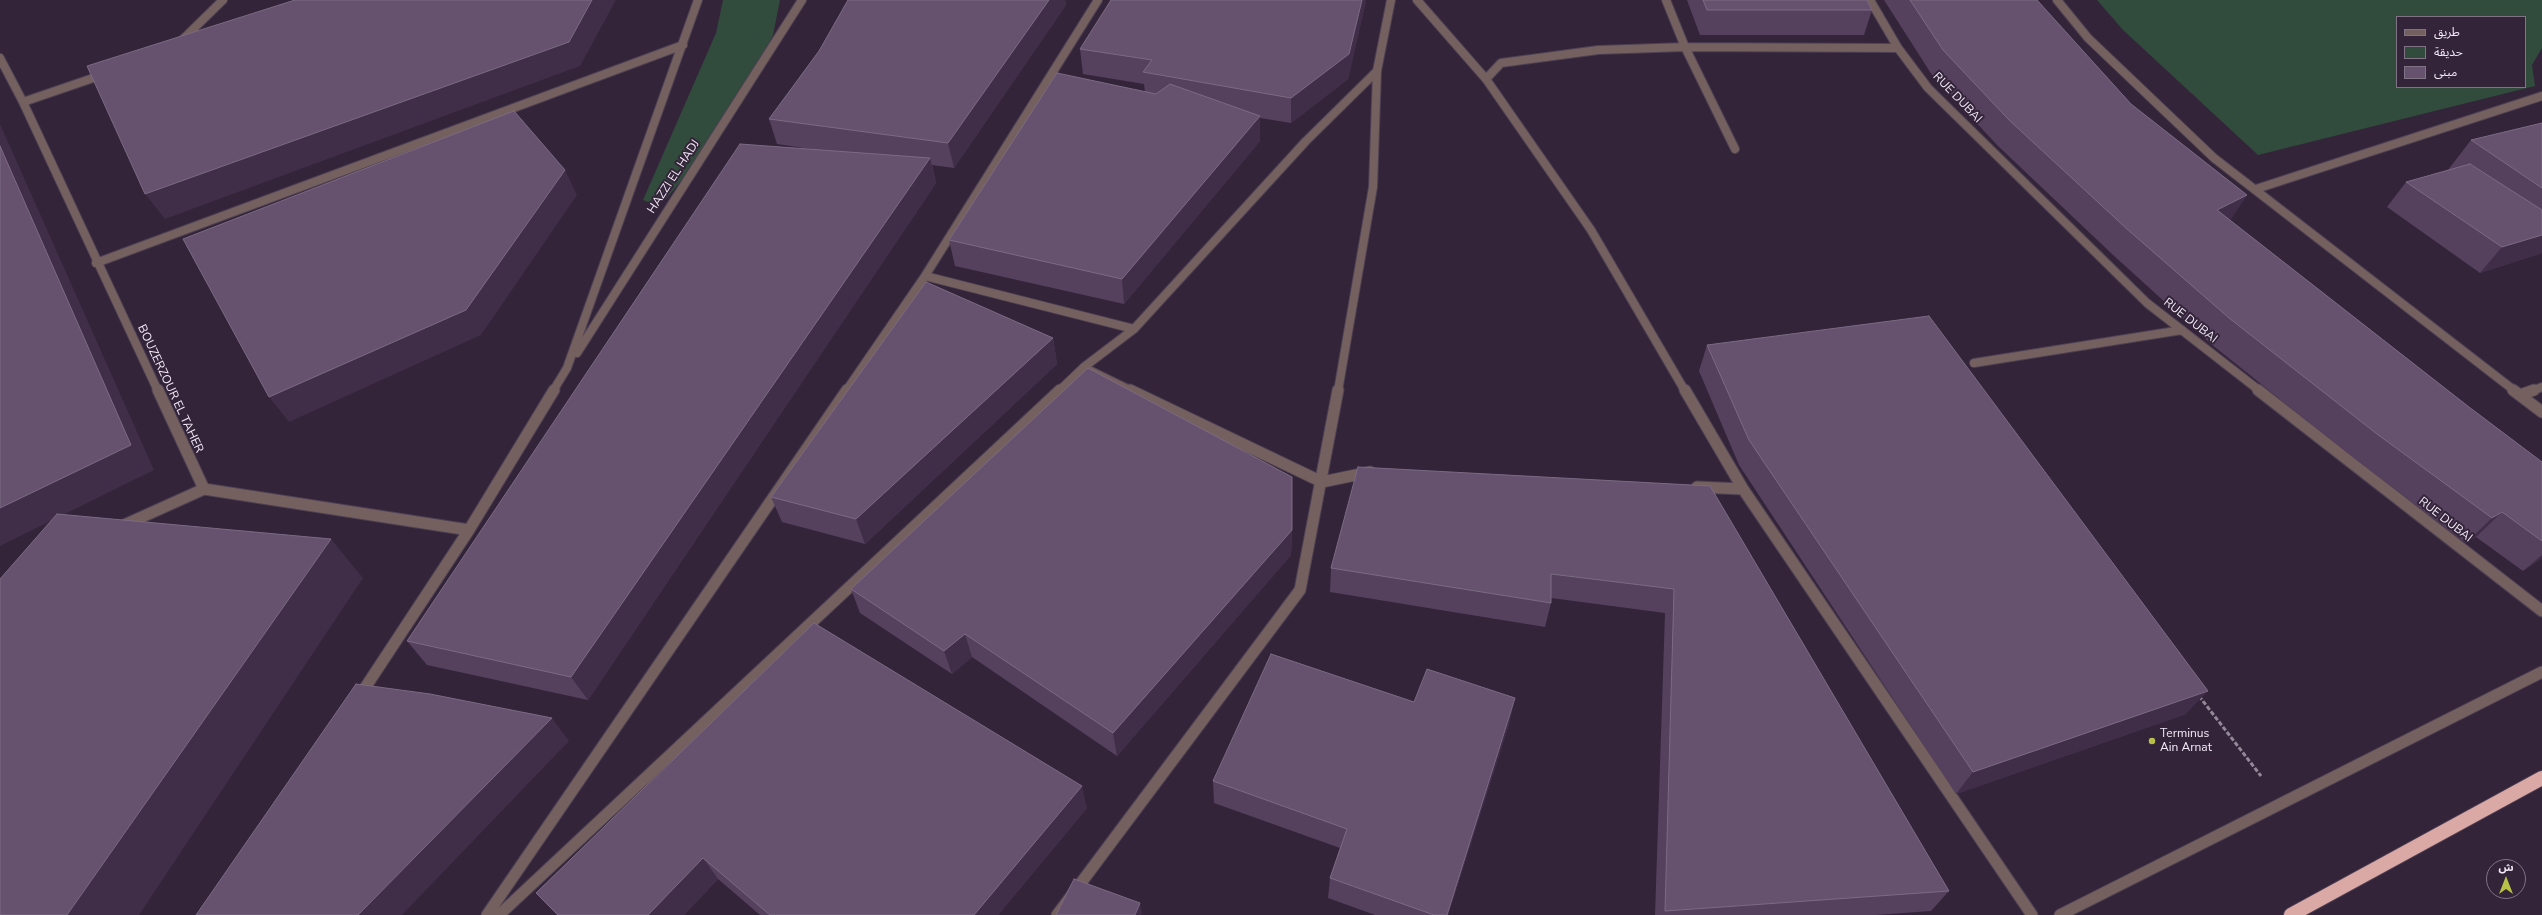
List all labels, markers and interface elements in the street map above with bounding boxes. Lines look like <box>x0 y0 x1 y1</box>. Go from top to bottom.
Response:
legend <box>2396 16 2526 88</box>
text: طريق <box>2434 24 2460 40</box>
text: حديقة <box>2434 44 2463 60</box>
text: مبنى <box>2434 64 2457 80</box>
street label: RUE DUBAI <box>1929 70 1985 126</box>
street label: HAZZI EL HADJ <box>645 137 703 217</box>
street label: RUE DUBAI <box>2160 296 2220 346</box>
street label: BOUZERZOUR EL TAHER <box>134 323 206 455</box>
street label: RUE DUBAI <box>2415 495 2475 545</box>
place label: Terminus Ain Arnat <box>2160 727 2212 755</box>
marker: Terminus Ain Arnat <box>2147 736 2157 746</box>
north arrow <box>2486 859 2526 899</box>
text: ش <box>2498 860 2514 875</box>

